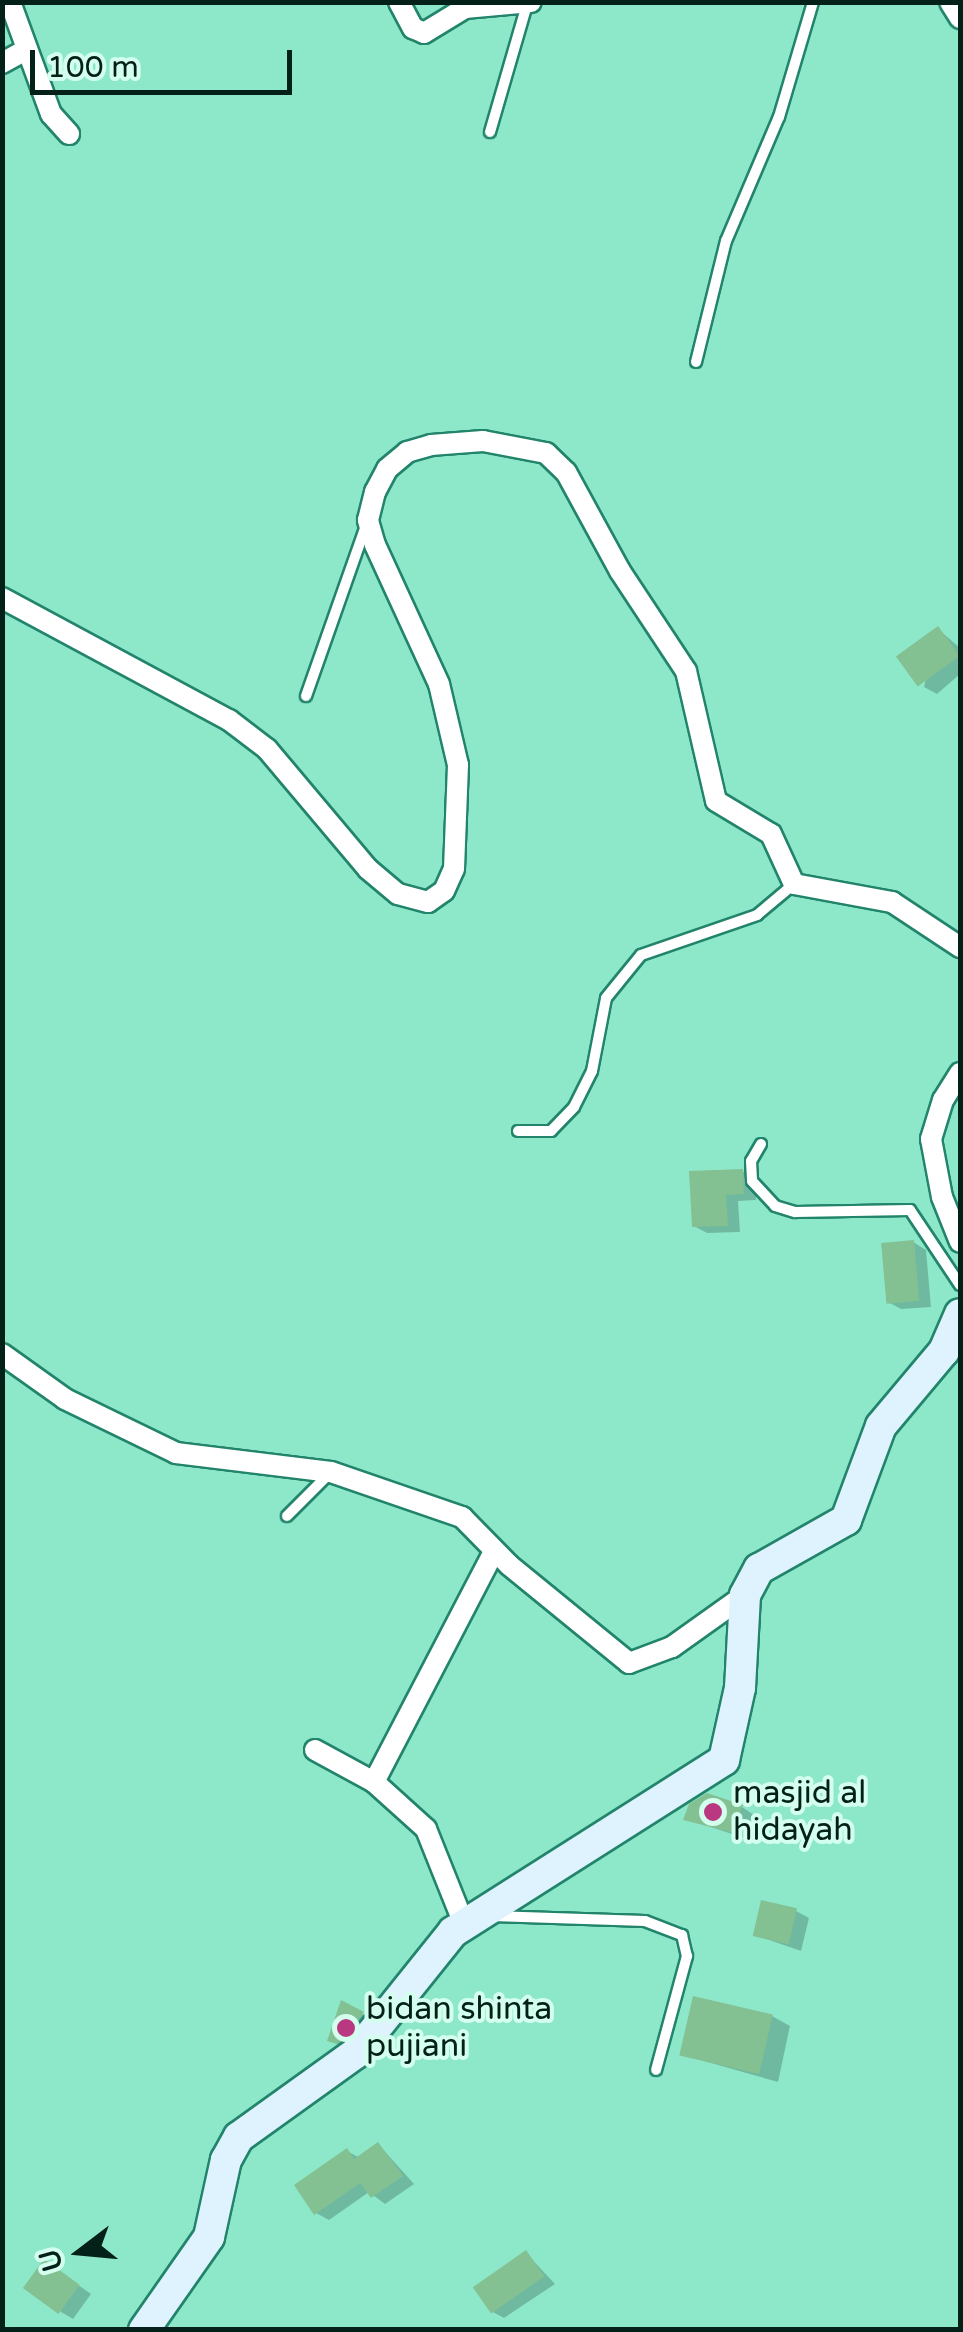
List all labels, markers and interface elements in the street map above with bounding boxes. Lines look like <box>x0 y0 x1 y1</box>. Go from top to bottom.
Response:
scale bar <box>35 30 298 92</box>
text: 100 m <box>47 49 139 86</box>
place label: masjid al hidayah <box>733 1775 866 1850</box>
marker: masjid al hidayah <box>702 1801 724 1823</box>
place label: bidan shinta pujiani <box>366 1991 552 2066</box>
marker: bidan shinta pujiani <box>335 2017 357 2039</box>
north arrow <box>30 2202 130 2302</box>
text: U <box>32 2245 70 2275</box>

